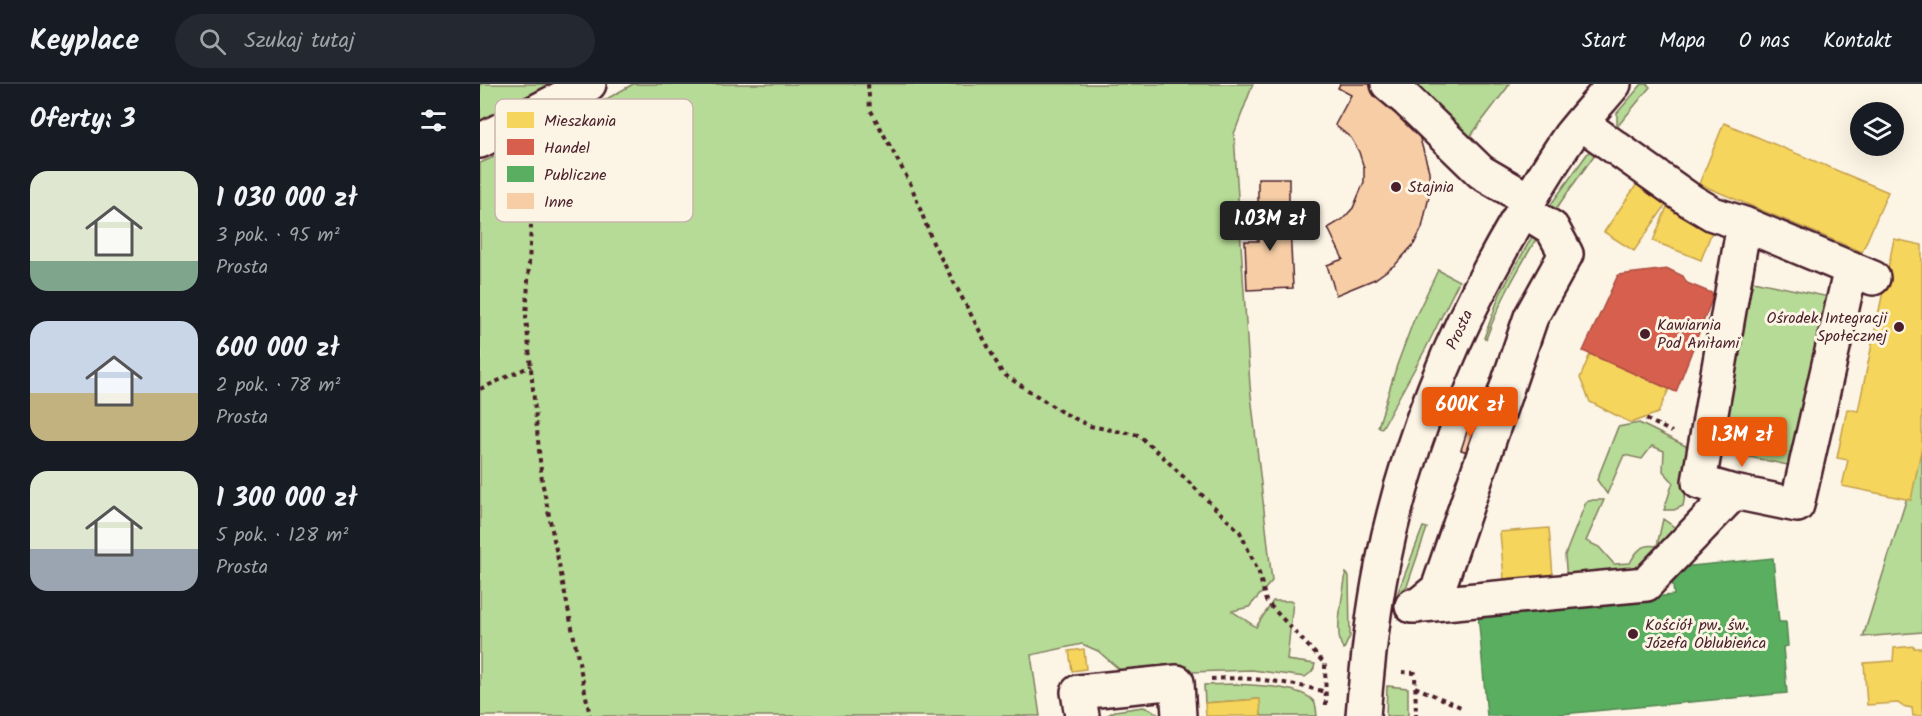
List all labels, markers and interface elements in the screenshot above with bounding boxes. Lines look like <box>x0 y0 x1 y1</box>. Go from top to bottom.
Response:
search box <box>175 14 595 68</box>
text: Keyplace <box>30 19 139 64</box>
text: Szukaj tutaj <box>244 24 355 59</box>
icon: search <box>196 25 229 58</box>
text: Start <box>1582 25 1626 58</box>
text: Mapa <box>1659 25 1706 58</box>
text: O nas <box>1739 25 1790 58</box>
text: Kontakt <box>1823 25 1892 58</box>
text: Oferty: 3 <box>30 99 135 141</box>
legend <box>495 99 693 222</box>
map controls <box>1850 102 1904 156</box>
button: layers <box>1850 102 1904 156</box>
icon: filters <box>417 104 450 137</box>
text: Mieszkania <box>544 109 616 134</box>
text: Handel <box>544 136 590 161</box>
text: Publiczne <box>544 163 606 188</box>
place label: Stajnia <box>1408 175 1454 200</box>
text: 1 030 000 zł <box>216 178 357 220</box>
marker: Stajnia <box>1389 180 1403 194</box>
text: Inne <box>544 190 573 215</box>
icon: home <box>78 195 150 267</box>
pin: 1.03M zł <box>1208 201 1332 252</box>
text: 1.03M zł <box>1234 204 1306 236</box>
text: 3 pok. · 95 m² <box>216 220 340 252</box>
text: Prosta <box>216 252 268 284</box>
street label: Prosta <box>1440 306 1480 354</box>
place label: Ośrodek Integracji Społecznej <box>1766 306 1888 349</box>
place label: Kawiarnia Pod Aniłami <box>1657 313 1740 356</box>
marker: Ośrodek Integracji Społecznej <box>1892 320 1906 334</box>
marker: Kawiarnia Pod Aniłami <box>1638 327 1652 341</box>
text: 600 000 zł <box>216 328 339 370</box>
icon: home <box>78 345 150 417</box>
text: 2 pok. · 78 m² <box>216 370 341 402</box>
pin: 600K zł <box>1415 387 1525 438</box>
text: 600K zł <box>1436 390 1504 422</box>
text: Prosta <box>216 402 268 434</box>
pin: 1.3M zł <box>1687 417 1797 468</box>
text: 1.3M zł <box>1711 420 1773 452</box>
text: 1 300 000 zł <box>216 478 357 520</box>
icon: home <box>78 495 150 567</box>
text: 5 pok. · 128 m² <box>216 520 348 552</box>
text: Prosta <box>216 552 268 584</box>
place label: Kościół pw. św. Józefa Oblubieńca <box>1645 613 1766 656</box>
marker: Kościół pw. św. Józefa Oblubieńca <box>1626 627 1640 641</box>

